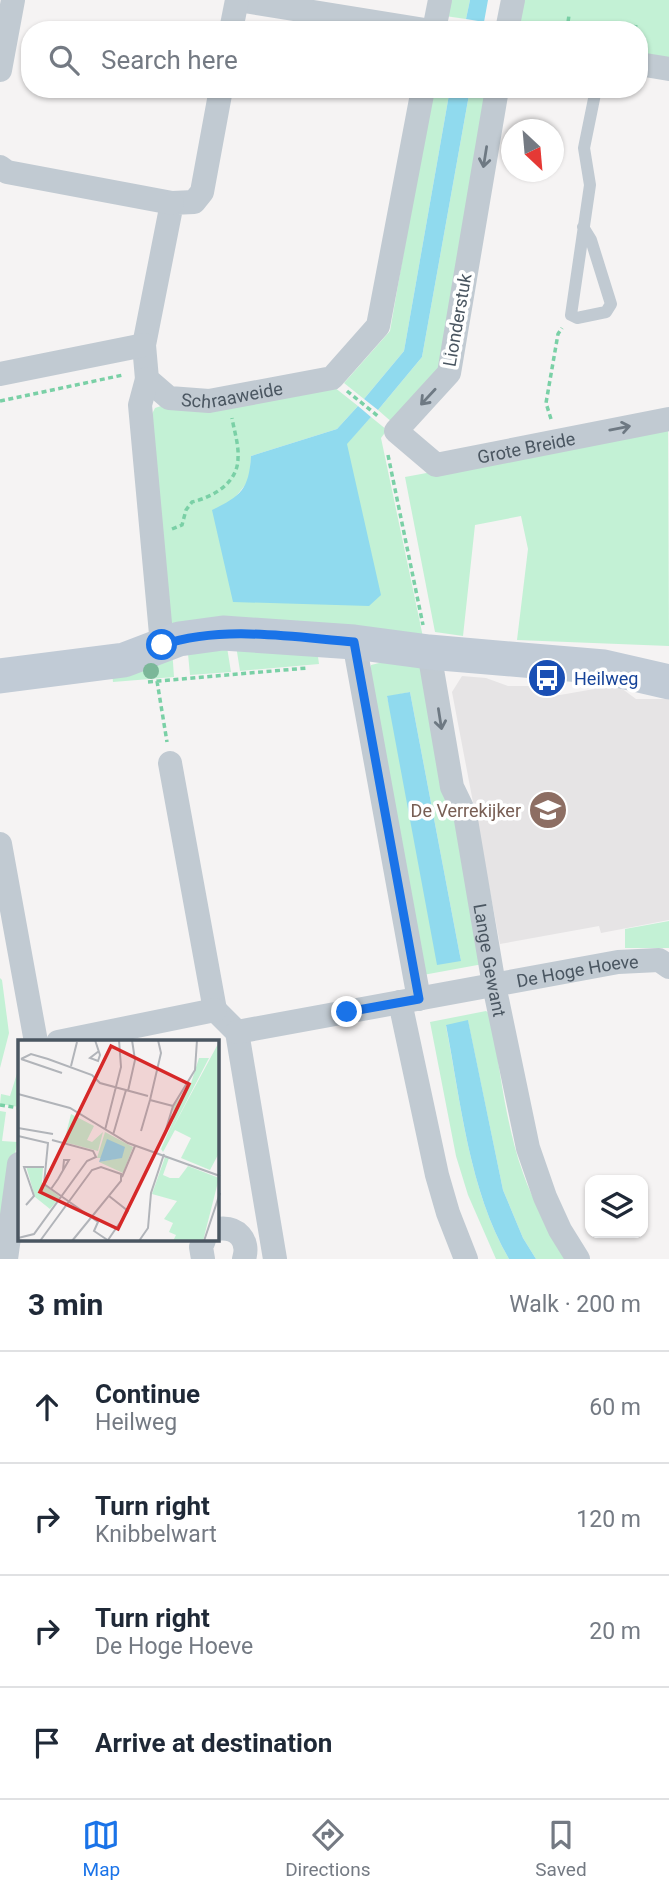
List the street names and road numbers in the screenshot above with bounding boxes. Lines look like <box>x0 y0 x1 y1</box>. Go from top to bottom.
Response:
street label: Lionderstuk <box>438 271 476 368</box>
street label: Schraaweide <box>180 377 284 412</box>
street label: Grote Breide <box>475 427 577 467</box>
street label: Lange Gewant <box>470 902 511 1019</box>
street label: De Hoge Hoeve <box>515 951 639 991</box>

